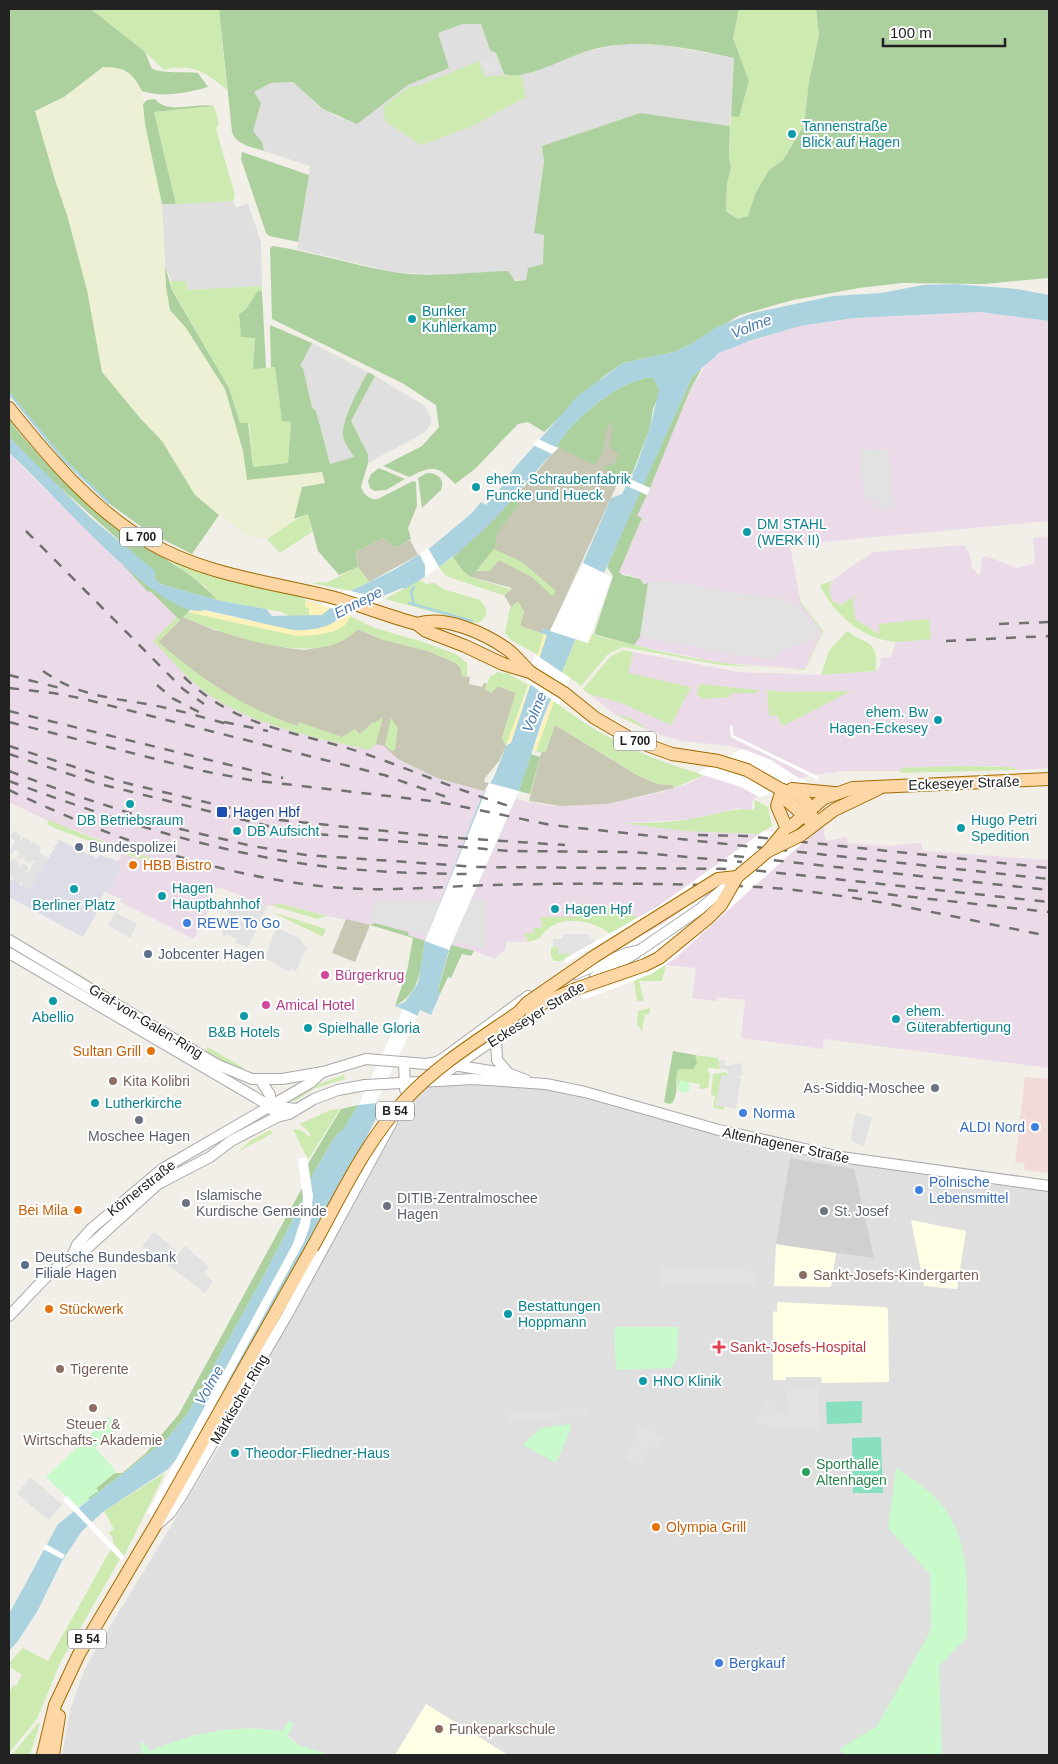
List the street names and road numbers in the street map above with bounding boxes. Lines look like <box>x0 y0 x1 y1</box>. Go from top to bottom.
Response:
road number: L 700 <box>120 528 162 546</box>
road number: L 700 <box>614 731 656 750</box>
street label: Eckeseyer Straße <box>908 773 1020 793</box>
street label: Eckeseyer Straße <box>485 978 588 1050</box>
street label: Graf-von-Galen-Ring <box>86 981 206 1061</box>
road number: B 54 <box>376 1102 414 1120</box>
street label: Altenhagener Straße <box>721 1124 851 1166</box>
street label: Körnerstraße <box>104 1156 178 1219</box>
street label: Märkischer Ring <box>207 1351 271 1447</box>
road number: B 54 <box>68 1630 106 1648</box>

